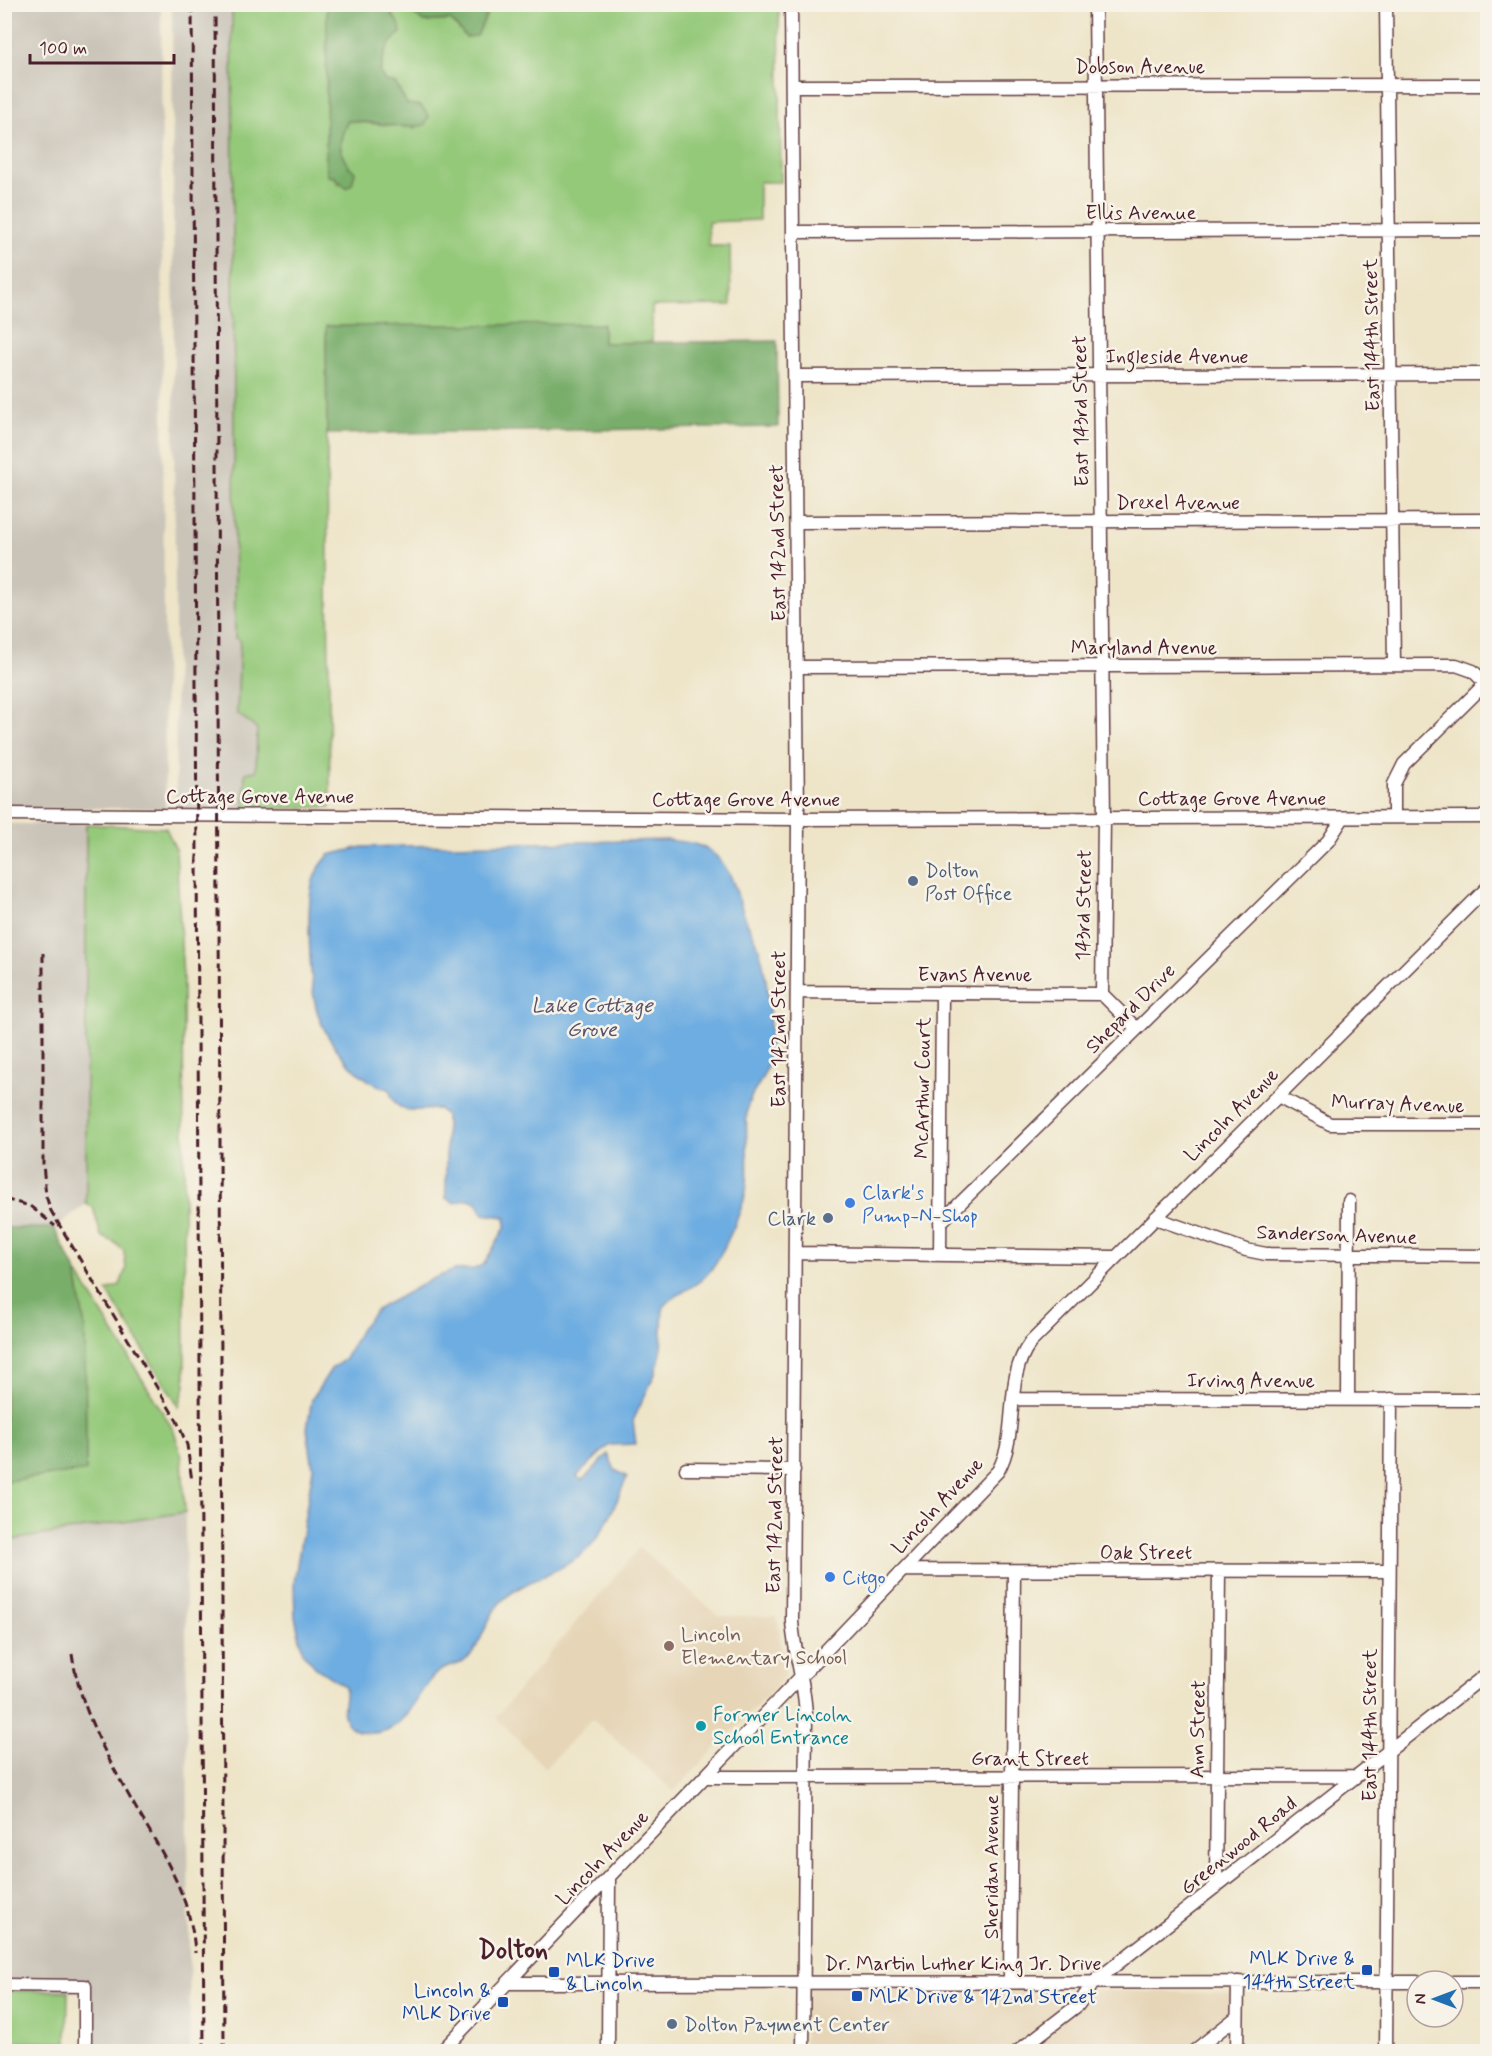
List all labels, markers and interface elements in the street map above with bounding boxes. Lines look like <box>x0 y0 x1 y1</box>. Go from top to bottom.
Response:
scale bar <box>30 27 174 65</box>
text: 100 m <box>39 37 87 61</box>
street label: Dobson Avenue <box>1075 54 1205 81</box>
street label: Ellis Avenue <box>1086 200 1197 227</box>
street label: East 144th Street <box>1358 258 1387 412</box>
street label: East 143rd Street <box>1067 335 1096 487</box>
street label: Ingleside Avenue <box>1105 344 1249 373</box>
street label: East 142nd Street <box>764 464 793 622</box>
street label: Drexel Avenue <box>1116 490 1240 517</box>
street label: Maryland Avenue <box>1071 635 1217 662</box>
street label: Cottage Grove Avenue <box>166 784 354 811</box>
street label: Cottage Grove Avenue <box>1138 786 1326 813</box>
street label: Cottage Grove Avenue <box>652 787 840 814</box>
street label: 143rd Street <box>1070 849 1099 961</box>
place label: Dolton Post Office <box>925 858 1012 908</box>
marker: Dolton Post Office <box>906 874 920 888</box>
street label: East 142nd Street <box>766 950 793 1108</box>
street label: Shepard Drive <box>1080 958 1182 1060</box>
street label: Evans Avenue <box>918 962 1032 989</box>
water label: Lake Cottage Grove <box>531 992 654 1044</box>
street label: McArthur Court <box>909 1017 938 1159</box>
street label: Lincoln Avenue <box>1179 1062 1285 1168</box>
street label: Murray Avenue <box>1331 1089 1465 1120</box>
place label: Clark's Pump-N-Shop <box>862 1180 978 1230</box>
marker: Clark's Pump-N-Shop <box>843 1196 857 1210</box>
place label: Clark <box>767 1206 816 1233</box>
marker: Clark <box>821 1211 835 1225</box>
street label: Sanderson Avenue <box>1256 1219 1418 1252</box>
street label: Irving Avenue <box>1187 1368 1315 1395</box>
street label: East 142nd Street <box>761 1436 790 1594</box>
street label: Lincoln Avenue <box>886 1452 990 1560</box>
street label: Oak Street <box>1100 1540 1192 1567</box>
place label: Citgo <box>842 1565 886 1593</box>
marker: Citgo <box>823 1570 837 1584</box>
place label: Lincoln Elementary School <box>681 1622 847 1672</box>
marker: Lincoln Elementary School <box>662 1639 676 1653</box>
street label: East 144th Street <box>1357 1648 1384 1802</box>
street label: Ann Street <box>1184 1680 1213 1778</box>
place label: Former Lincoln School Entrance <box>713 1702 852 1752</box>
marker: Former Lincoln School Entrance <box>694 1719 708 1733</box>
street label: Grant Street <box>971 1746 1089 1773</box>
street label: Greenwood Road <box>1175 1791 1303 1902</box>
street label: Sheridan Avenue <box>979 1795 1006 1939</box>
street label: Lincoln Avenue <box>550 1804 656 1912</box>
district label: Dolton <box>478 1934 548 1968</box>
place label: MLK Drive & 144th Street <box>1243 1946 1355 1996</box>
place label: MLK Drive & Lincoln <box>566 1948 655 1998</box>
street label: Dr. Martin Luther King Jr. Drive <box>824 1951 1102 1978</box>
marker: MLK Drive & 144th Street <box>1360 1963 1374 1977</box>
marker: MLK Drive & Lincoln <box>547 1965 561 1979</box>
north arrow <box>1405 1969 1465 2029</box>
place label: Lincoln & MLK Drive <box>402 1978 491 2028</box>
place label: MLK Drive & 142nd Street <box>869 1984 1097 2011</box>
marker: MLK Drive & 142nd Street <box>850 1989 864 2003</box>
text: N <box>1411 1994 1432 2004</box>
marker: Lincoln & MLK Drive <box>496 1995 510 2009</box>
place label: Dolton Payment Center <box>684 2012 890 2039</box>
marker: Dolton Payment Center <box>665 2017 679 2031</box>

